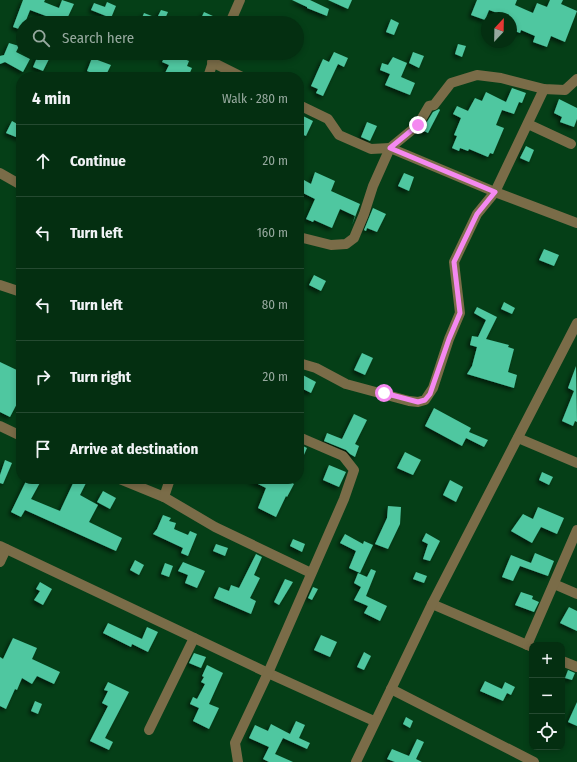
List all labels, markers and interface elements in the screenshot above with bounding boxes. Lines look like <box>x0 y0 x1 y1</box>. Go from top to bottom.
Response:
north arrow <box>481 12 517 48</box>
search box <box>16 16 304 60</box>
icon: search <box>30 27 52 49</box>
text: Search here <box>62 29 134 47</box>
text: 4 min <box>32 88 71 109</box>
text: Walk · 280 m <box>222 91 288 106</box>
route end <box>409 116 427 134</box>
icon: ahead <box>32 150 54 172</box>
text: Continue <box>70 152 126 170</box>
text: 20 m <box>262 153 288 168</box>
icon: left <box>32 222 54 244</box>
text: Turn left <box>70 224 123 242</box>
text: 160 m <box>257 225 288 240</box>
icon: left <box>32 294 54 316</box>
text: Turn left <box>70 296 123 314</box>
text: 80 m <box>262 297 288 312</box>
icon: right <box>32 366 54 388</box>
text: Turn right <box>70 368 131 386</box>
text: 20 m <box>262 369 288 384</box>
route start <box>375 384 393 402</box>
icon: arrive <box>32 438 54 460</box>
text: Arrive at destination <box>70 440 198 458</box>
map controls <box>529 642 565 750</box>
button: + <box>529 642 565 678</box>
button: − <box>529 678 565 714</box>
button: locate <box>529 714 565 750</box>

